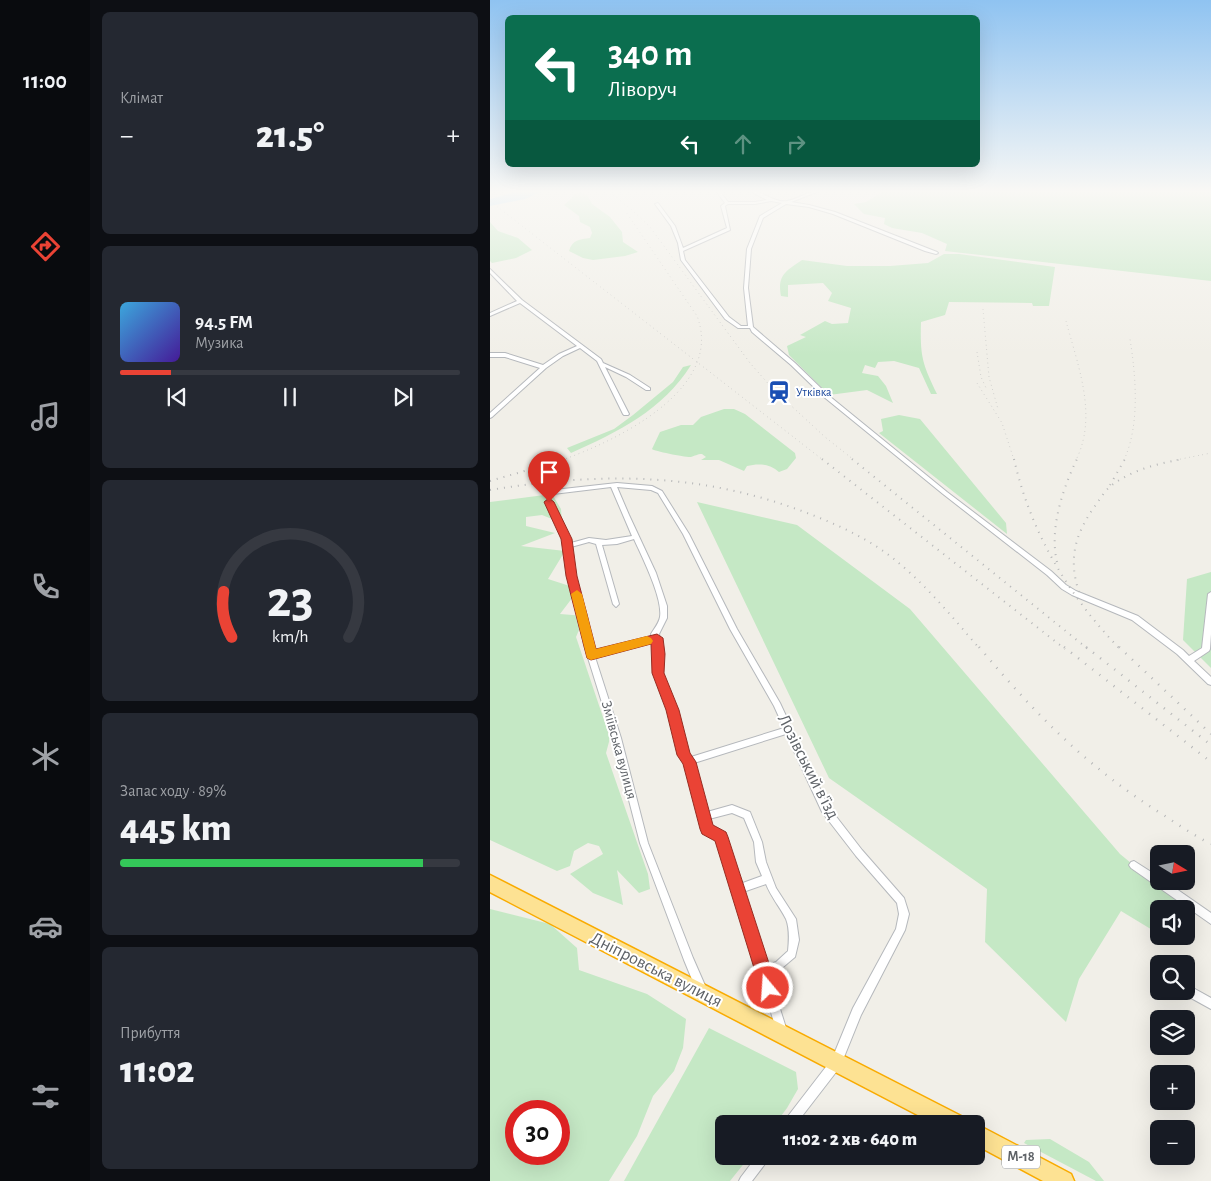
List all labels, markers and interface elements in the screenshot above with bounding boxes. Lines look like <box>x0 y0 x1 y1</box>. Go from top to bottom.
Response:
icon: left <box>525 35 590 100</box>
text: 340 m <box>608 37 692 72</box>
text: 11:00 <box>23 70 67 92</box>
text: Ліворуч <box>608 78 677 100</box>
text: Клімат <box>120 90 163 106</box>
text: 21.5° <box>256 117 324 155</box>
text: − <box>120 122 133 150</box>
text: + <box>447 122 460 150</box>
icon: left <box>676 130 704 158</box>
icon: ahead <box>729 130 757 158</box>
icon: right <box>782 130 810 158</box>
icon: directions <box>28 229 63 264</box>
text: 94.5 FM <box>195 313 253 332</box>
text: Музика <box>195 335 244 351</box>
station icon: Уткiвка <box>766 379 792 405</box>
icon: previous <box>163 383 191 411</box>
icon: pause <box>276 383 304 411</box>
icon: next <box>389 383 417 411</box>
place label: Уткiвка <box>796 386 832 398</box>
icon: music <box>28 399 63 434</box>
pin <box>528 451 570 502</box>
icon: arrive <box>535 458 563 486</box>
icon: phone <box>28 569 63 604</box>
text: 23 <box>267 574 313 626</box>
text: km/h <box>272 628 308 646</box>
street label: Зміївська вулиця <box>599 699 639 801</box>
street label: Лозівський в'їзд <box>774 712 842 822</box>
icon: climate <box>28 739 63 774</box>
text: Запас ходу · 89% <box>120 783 226 799</box>
text: 445 km <box>120 810 232 848</box>
north arrow <box>1150 845 1195 890</box>
map controls <box>1150 845 1195 1165</box>
button: sound <box>1150 900 1195 945</box>
icon: car <box>28 909 63 944</box>
street label: Дніпровська вулиця <box>587 929 725 1011</box>
button: search <box>1150 955 1195 1000</box>
position arrow <box>741 961 793 1013</box>
button: layers <box>1150 1010 1195 1055</box>
text: Прибуття <box>120 1025 181 1041</box>
text: 11:02 <box>120 1052 195 1090</box>
button: + <box>1150 1065 1195 1110</box>
icon: filters <box>28 1079 63 1114</box>
speed limit sign: 30 <box>505 1100 570 1165</box>
button: − <box>1150 1120 1195 1165</box>
text: 11:02 · 2 хв · 640 m <box>783 1130 917 1149</box>
road number: М-18 <box>1002 1146 1040 1168</box>

